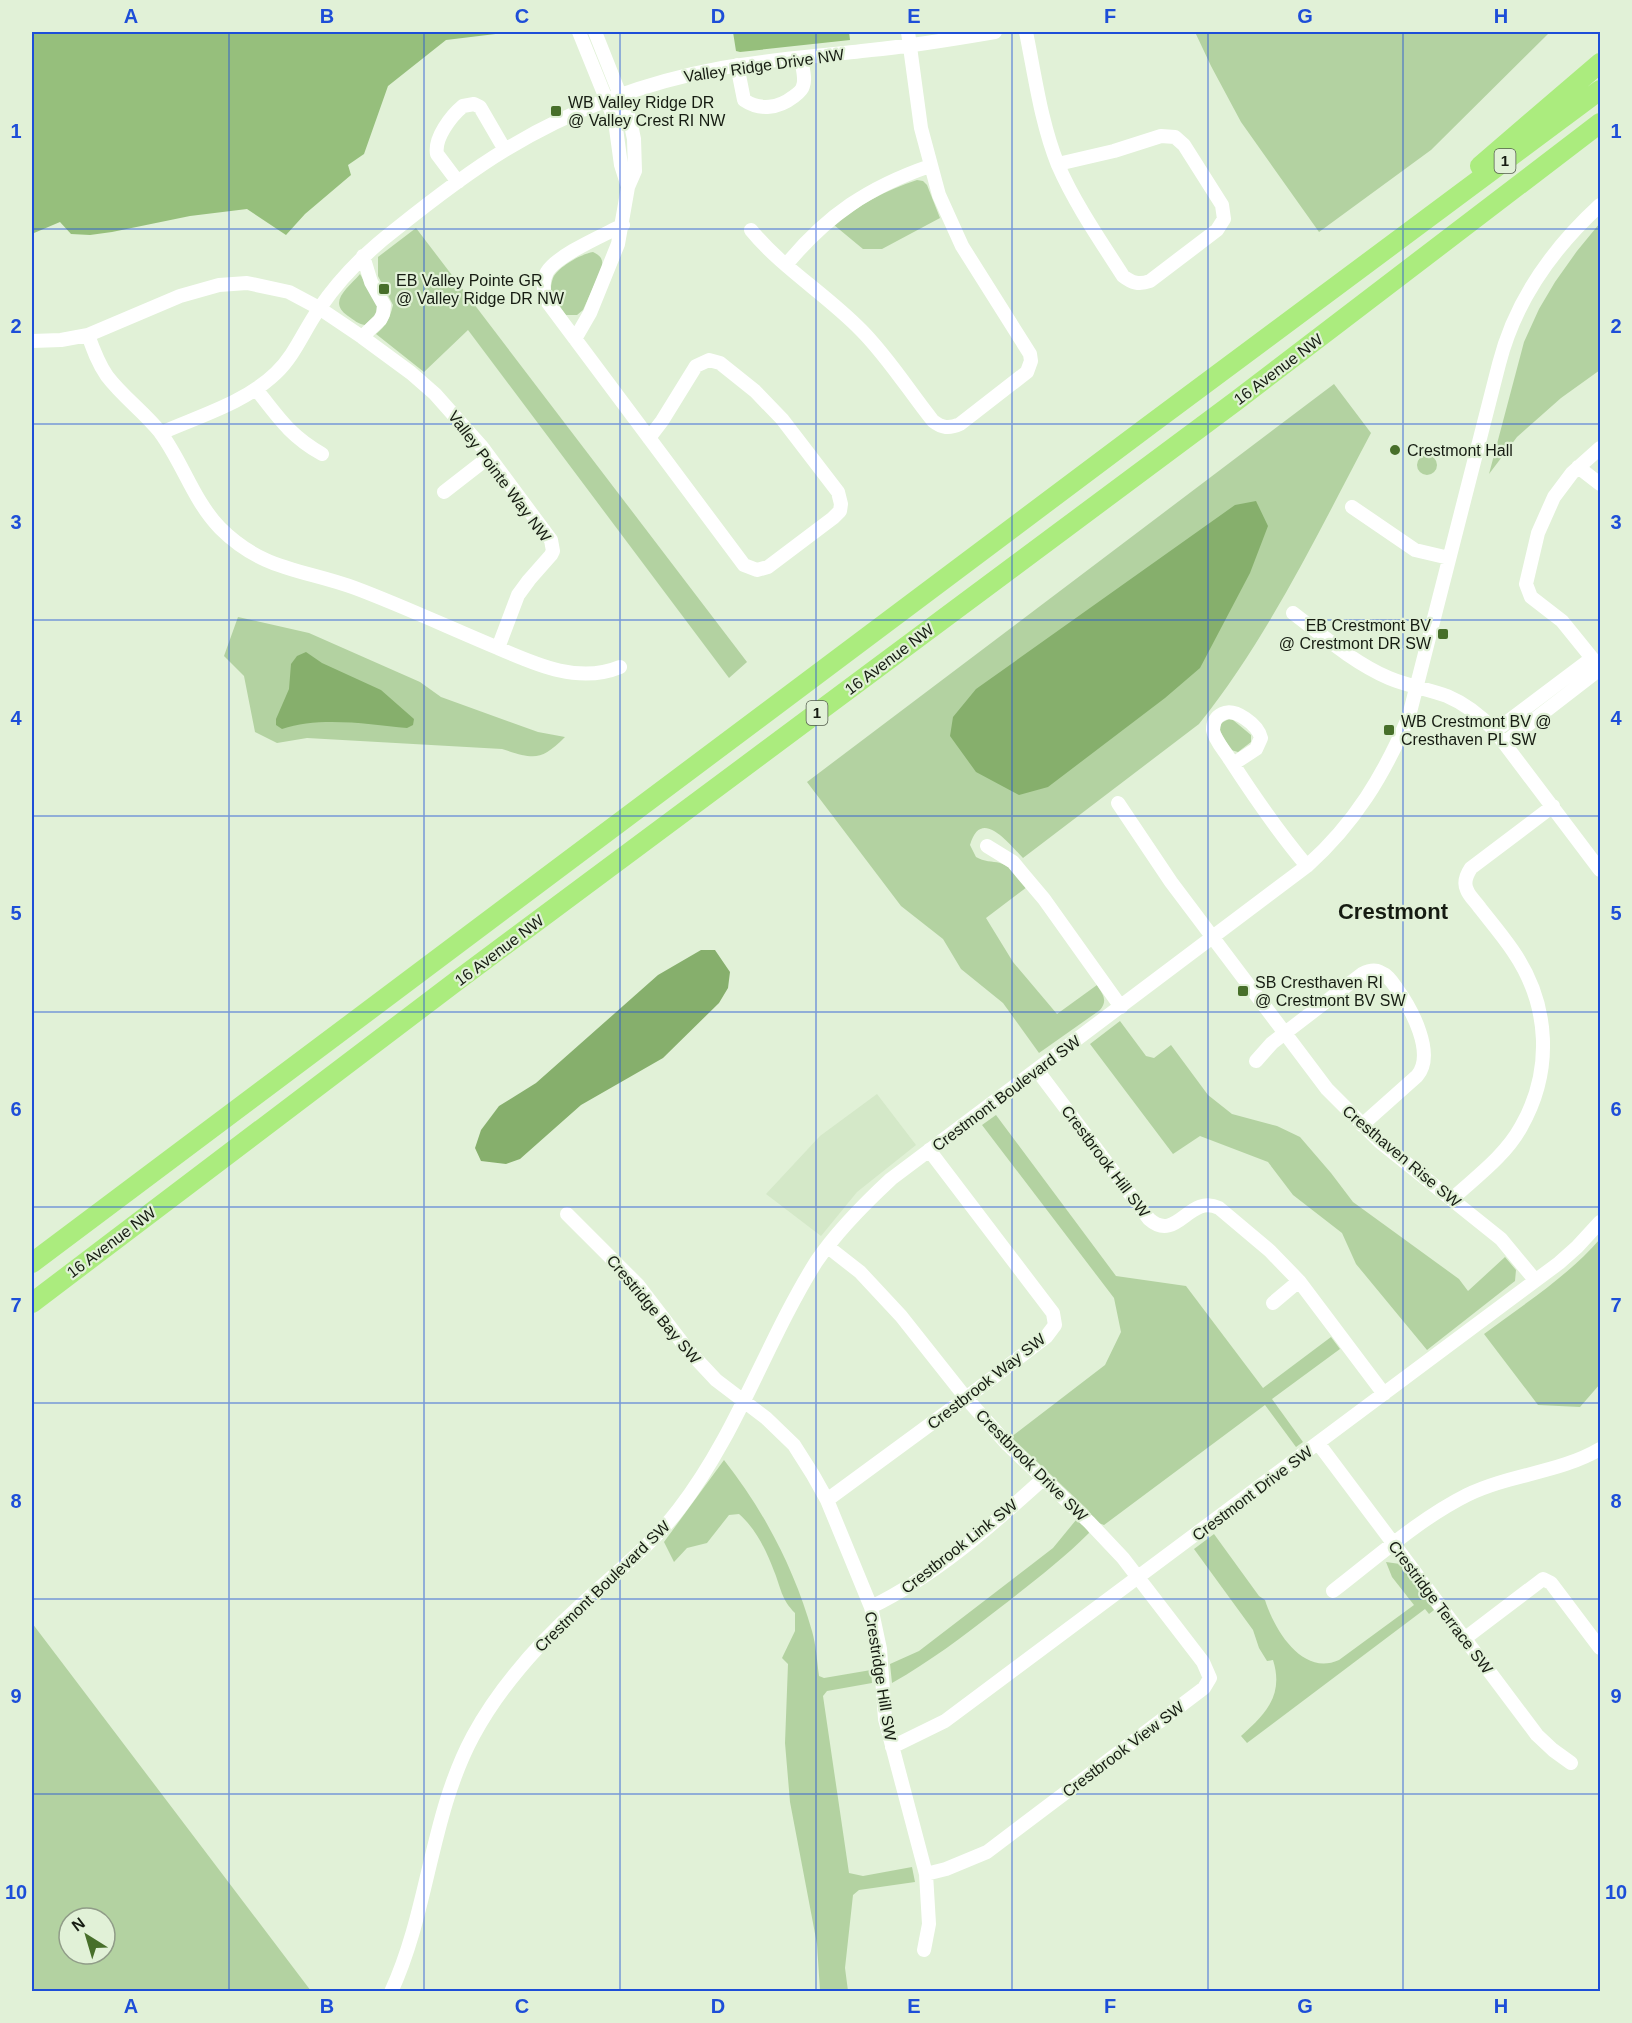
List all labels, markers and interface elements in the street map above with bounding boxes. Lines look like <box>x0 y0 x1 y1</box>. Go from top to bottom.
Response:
text: A <box>124 5 138 27</box>
text: B <box>320 5 334 27</box>
text: C <box>515 5 529 27</box>
text: D <box>711 5 725 27</box>
text: E <box>907 5 921 27</box>
text: F <box>1104 5 1116 27</box>
text: G <box>1297 5 1313 27</box>
text: H <box>1494 5 1508 27</box>
street label: Valley Ridge Drive NW <box>683 46 846 85</box>
place label: WB Valley Ridge DR @ Valley Crest RI NW <box>568 94 726 129</box>
marker: WB Valley Ridge DR @ Valley Crest RI NW <box>549 104 563 118</box>
text: 1 <box>10 120 22 142</box>
text: 1 <box>1610 120 1622 142</box>
road number: 1 <box>1494 149 1516 173</box>
place label: EB Valley Pointe GR @ Valley Ridge DR NW <box>396 272 565 307</box>
marker: EB Valley Pointe GR @ Valley Ridge DR NW <box>377 282 391 296</box>
text: 2 <box>10 315 22 337</box>
text: 2 <box>1610 315 1622 337</box>
street label: 16 Avenue NW <box>1231 330 1327 408</box>
street label: Valley Pointe Way NW <box>445 408 555 546</box>
place label: Crestmont Hall <box>1407 442 1513 459</box>
marker: Crestmont Hall <box>1388 443 1402 457</box>
text: 3 <box>10 511 22 533</box>
text: 3 <box>1610 511 1622 533</box>
place label: EB Crestmont BV @ Crestmont DR SW <box>1279 617 1432 652</box>
street label: 16 Avenue NW <box>842 620 938 698</box>
marker: EB Crestmont BV @ Crestmont DR SW <box>1436 627 1450 641</box>
road number: 1 <box>806 701 828 725</box>
text: 4 <box>10 707 22 729</box>
text: 4 <box>1610 707 1622 729</box>
place label: WB Crestmont BV @ Cresthaven PL SW <box>1401 713 1552 748</box>
marker: WB Crestmont BV @ Cresthaven PL SW <box>1382 723 1396 737</box>
district label: Crestmont <box>1338 899 1449 924</box>
text: 5 <box>10 902 22 924</box>
text: 5 <box>1610 902 1622 924</box>
street label: 16 Avenue NW <box>452 911 548 989</box>
place label: SB Cresthaven RI @ Crestmont BV SW <box>1255 974 1406 1009</box>
marker: SB Cresthaven RI @ Crestmont BV SW <box>1236 984 1250 998</box>
street label: Crestmont Boulevard SW <box>929 1032 1084 1155</box>
text: 6 <box>10 1098 22 1120</box>
text: 6 <box>1610 1098 1622 1120</box>
street label: Crestbrook Hill SW <box>1058 1102 1154 1221</box>
street label: Cresthaven Rise SW <box>1339 1102 1465 1211</box>
street label: 16 Avenue NW <box>64 1203 160 1281</box>
street label: Crestridge Bay SW <box>603 1252 704 1368</box>
text: 7 <box>10 1294 22 1316</box>
text: 7 <box>1610 1294 1622 1316</box>
street label: Crestbrook Way SW <box>924 1330 1049 1433</box>
street label: Crestbrook Drive SW <box>973 1406 1091 1525</box>
street label: Crestmont Drive SW <box>1189 1442 1316 1544</box>
text: 8 <box>10 1490 22 1512</box>
text: 8 <box>1610 1490 1622 1512</box>
street label: Crestbrook Link SW <box>898 1495 1021 1597</box>
street label: Crestmont Boulevard SW <box>532 1517 674 1655</box>
street label: Crestridge Terrace SW <box>1385 1538 1497 1678</box>
street label: Crestridge Hill SW <box>862 1610 899 1743</box>
text: 9 <box>10 1685 22 1707</box>
text: 9 <box>1610 1685 1622 1707</box>
street label: Crestbrook View SW <box>1059 1698 1188 1801</box>
text: 10 <box>5 1881 27 1903</box>
text: 10 <box>1605 1881 1627 1903</box>
north arrow <box>57 1906 117 1966</box>
text: N <box>69 1914 88 1935</box>
text: A <box>124 1995 138 2017</box>
text: B <box>320 1995 334 2017</box>
text: C <box>515 1995 529 2017</box>
text: D <box>711 1995 725 2017</box>
text: E <box>907 1995 921 2017</box>
text: F <box>1104 1995 1116 2017</box>
text: G <box>1297 1995 1313 2017</box>
text: H <box>1494 1995 1508 2017</box>

